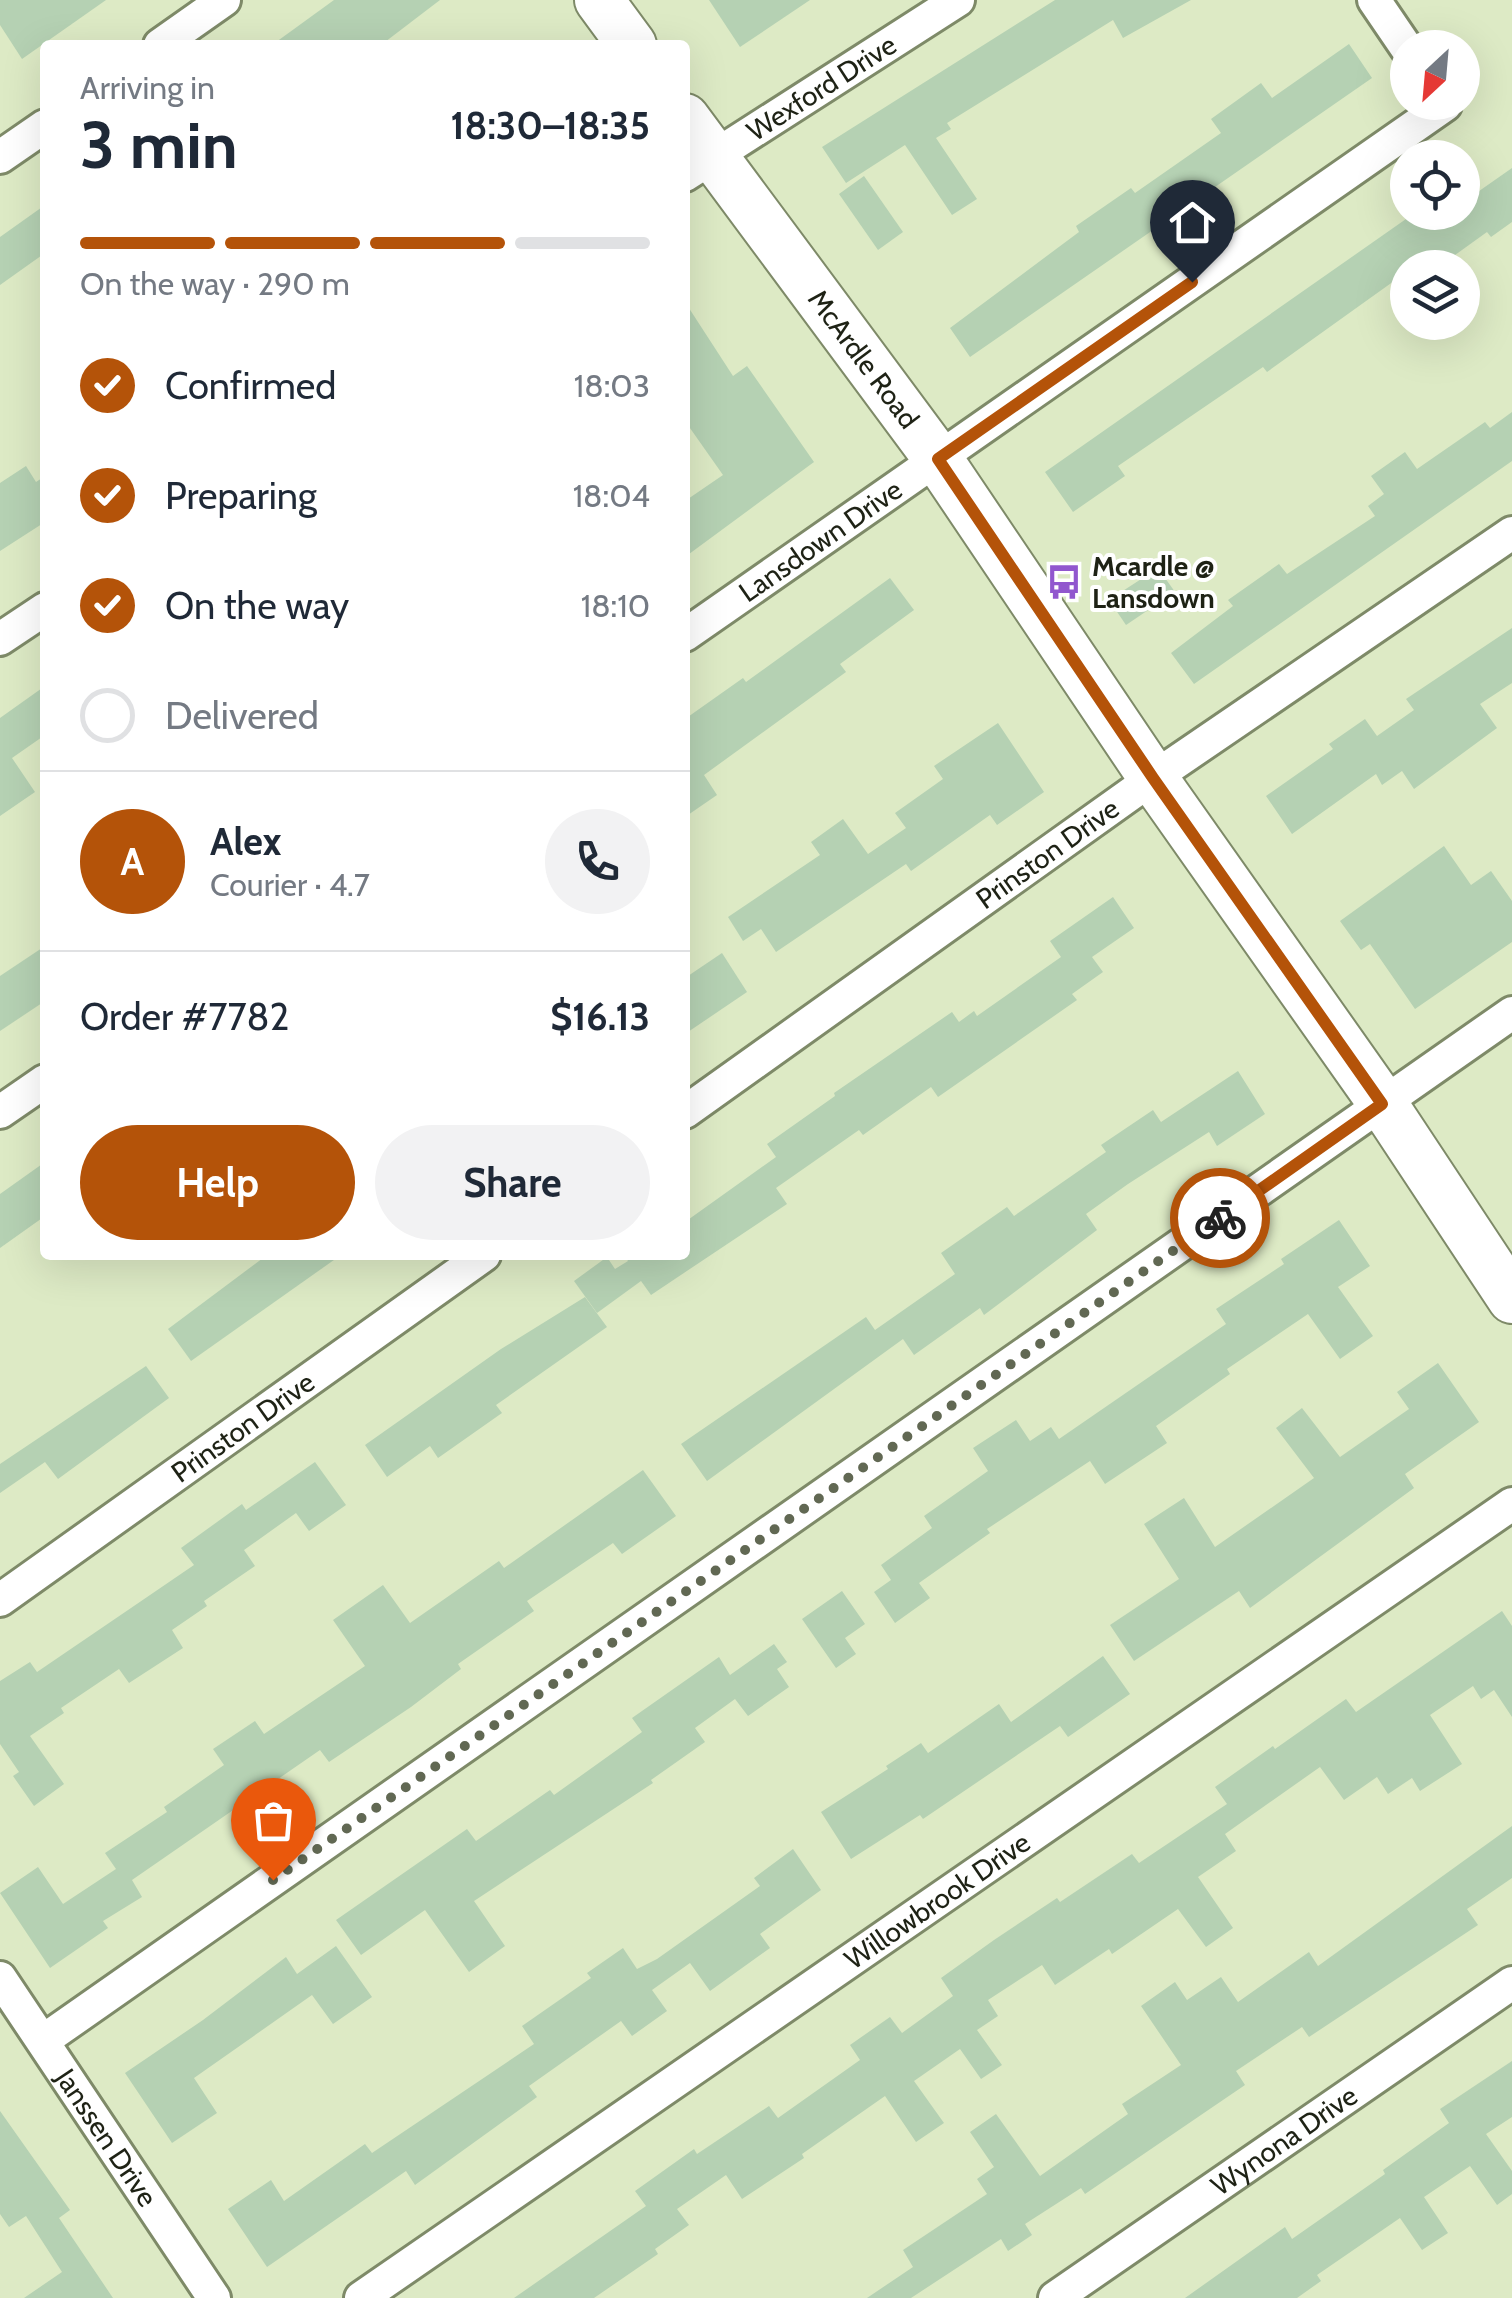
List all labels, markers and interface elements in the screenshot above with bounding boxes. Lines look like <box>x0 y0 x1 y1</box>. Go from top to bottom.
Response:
street label: Wexford Drive <box>740 27 902 148</box>
north arrow <box>1390 30 1480 120</box>
map controls <box>1390 30 1480 340</box>
text: Arriving in <box>80 68 215 107</box>
text: 18:30–18:35 <box>450 102 650 149</box>
text: 3 min <box>80 105 238 184</box>
button: locate <box>1390 140 1480 230</box>
pin <box>1150 180 1235 283</box>
icon: home <box>1165 195 1220 250</box>
button: layers <box>1390 250 1480 340</box>
text: On the way · 290 m <box>80 264 350 303</box>
street label: McArdle Road <box>801 283 926 435</box>
icon: check <box>80 358 135 413</box>
text: Confirmed <box>165 362 336 409</box>
text: 18:03 <box>574 366 650 405</box>
icon: check <box>80 468 135 523</box>
text: Preparing <box>165 472 317 519</box>
street label: Lansdown Drive <box>732 472 908 609</box>
text: 18:04 <box>573 476 650 515</box>
place label: Mcardle @ Lansdown <box>1092 549 1215 615</box>
bus stop icon: Mcardle @ Lansdown <box>1045 563 1083 601</box>
icon: check <box>80 578 135 633</box>
text: On the way <box>165 582 349 629</box>
text: 18:10 <box>581 586 650 625</box>
text: Delivered <box>165 692 319 739</box>
street label: Prinston Drive <box>969 791 1125 916</box>
button: phone <box>545 809 650 914</box>
text: Alex <box>210 818 281 865</box>
text: A <box>121 838 144 885</box>
text: Courier · 4.7 <box>210 865 370 904</box>
text: Order #7782 <box>80 993 290 1040</box>
text: $16.13 <box>550 993 650 1040</box>
button: Help <box>80 1125 355 1240</box>
button: Share <box>375 1125 650 1240</box>
courier <box>1170 1168 1270 1268</box>
icon: bike <box>1193 1191 1248 1246</box>
street label: Prinston Drive <box>165 1365 321 1489</box>
pin <box>231 1778 316 1881</box>
icon: bag <box>246 1793 301 1848</box>
street label: Willowbrook Drive <box>838 1825 1036 1976</box>
street label: Janssen Drive <box>48 2062 165 2213</box>
street label: Wynona Drive <box>1204 2078 1363 2202</box>

